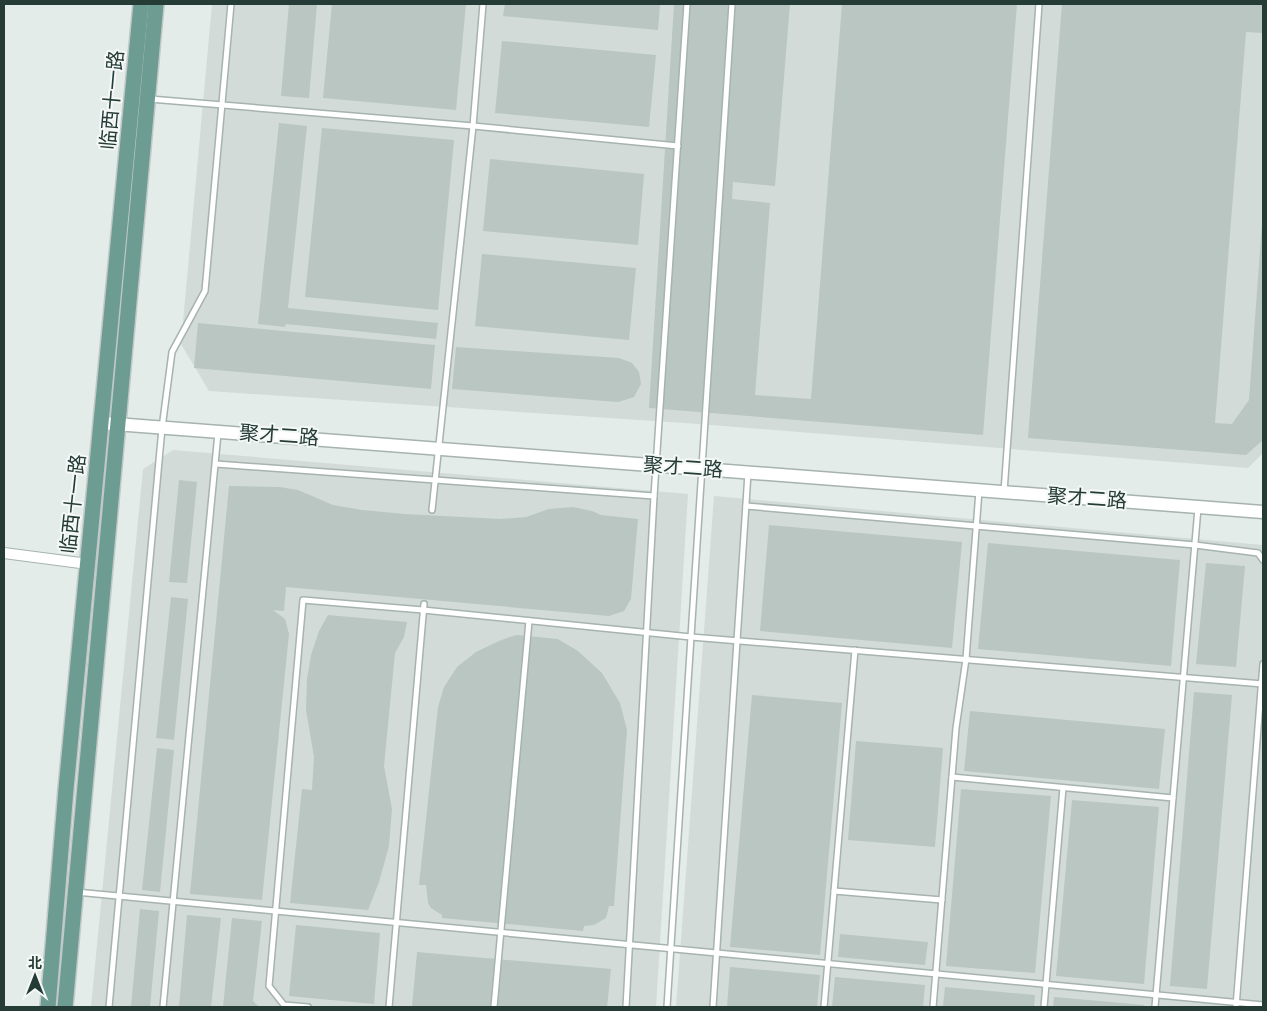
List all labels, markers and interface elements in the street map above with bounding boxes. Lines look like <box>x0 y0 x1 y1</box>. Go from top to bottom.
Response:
street label: 临西十一路 <box>97 49 127 151</box>
street label: 聚才二路 <box>238 422 320 449</box>
street label: 临西十一路 <box>57 453 89 555</box>
street label: 聚才二路 <box>642 454 724 481</box>
street label: 聚才二路 <box>1046 485 1128 512</box>
north arrow <box>10 951 60 1001</box>
text: 北 <box>28 956 42 971</box>

